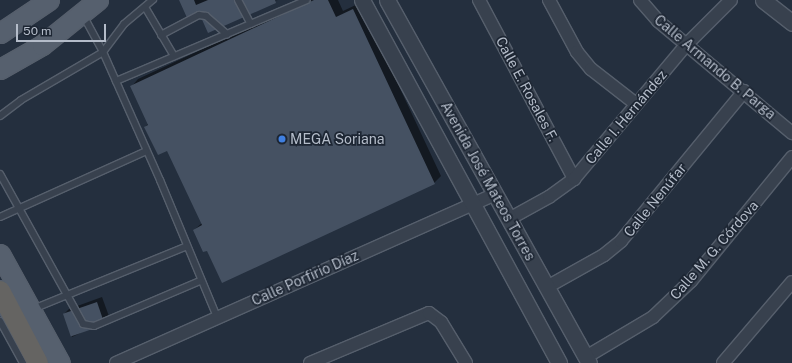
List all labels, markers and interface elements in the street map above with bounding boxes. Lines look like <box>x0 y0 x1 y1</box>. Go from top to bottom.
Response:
street label: Calle Armando B. Parga <box>651 11 779 123</box>
scale bar <box>18 16 108 42</box>
text: 50 m <box>23 24 51 38</box>
street label: Calle E. Rosales F. <box>492 34 562 144</box>
street label: Calle I. Hernández <box>582 66 670 168</box>
street label: Avenida José Mateos Torres <box>437 99 539 263</box>
place label: MEGA Soriana <box>290 131 384 147</box>
marker: MEGA Soriana <box>277 134 287 144</box>
street label: Calle Nenúfar <box>620 160 690 240</box>
street label: Calle M. G. Córdova <box>666 197 762 303</box>
street label: Calle Porfirio Díaz <box>249 247 361 309</box>

